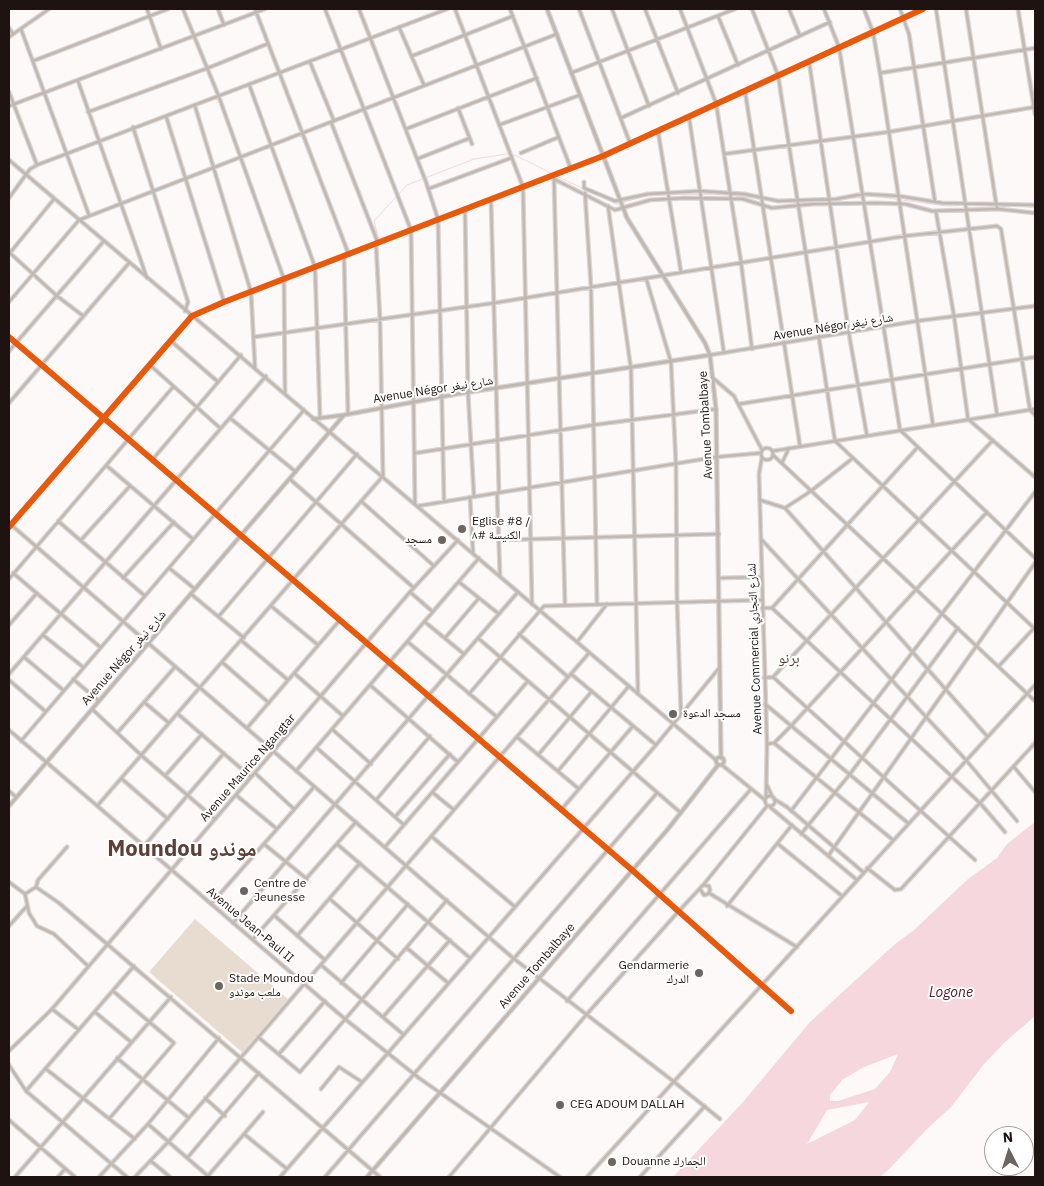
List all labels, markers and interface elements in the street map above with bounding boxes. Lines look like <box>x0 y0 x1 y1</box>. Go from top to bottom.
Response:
street label: Avenue Négor شارع نيغر <box>772 310 894 344</box>
street label: Avenue Tombalbaye <box>696 370 716 480</box>
street label: Avenue Négor شارع نيغر <box>372 373 494 407</box>
place label: Eglise #8 / الكنيسة #٨ <box>472 515 530 543</box>
marker: Eglise #8 / الكنيسة #٨ <box>456 523 468 535</box>
place label: مسجد <box>405 533 432 547</box>
marker: مسجد <box>436 534 448 546</box>
street label: Avenue Commercial لشارع التجاري <box>745 563 765 735</box>
street label: Avenue Négor شارع نيغر <box>79 608 169 708</box>
district label: برنو <box>778 650 800 668</box>
place label: مسجد الدعوة <box>683 707 741 721</box>
marker: مسجد الدعوة <box>667 708 679 720</box>
street label: Avenue Maurice Ngangtar <box>197 711 299 825</box>
district label: Moundou موندو <box>107 837 257 863</box>
place label: Centre de Jeunesse <box>254 877 306 905</box>
street label: Avenue Jean-Paul II <box>203 884 297 966</box>
marker: Centre de Jeunesse <box>238 885 250 897</box>
street label: Avenue Tombalbaye <box>496 920 578 1012</box>
place label: Gendarmerie الدرك <box>618 959 689 987</box>
marker: Gendarmerie الدرك <box>693 967 705 979</box>
place label: Stade Moundou ملعب موندو <box>229 972 314 1000</box>
marker: Stade Moundou ملعب موندو <box>213 980 225 992</box>
water label: Logone <box>929 985 973 1001</box>
place label: CEG ADOUM DALLAH <box>570 1098 685 1112</box>
marker: CEG ADOUM DALLAH <box>554 1099 566 1111</box>
north arrow <box>984 1126 1034 1176</box>
text: N <box>1002 1128 1014 1146</box>
place label: Douanne الجمارك <box>622 1155 706 1169</box>
marker: Douanne الجمارك <box>606 1156 618 1168</box>

